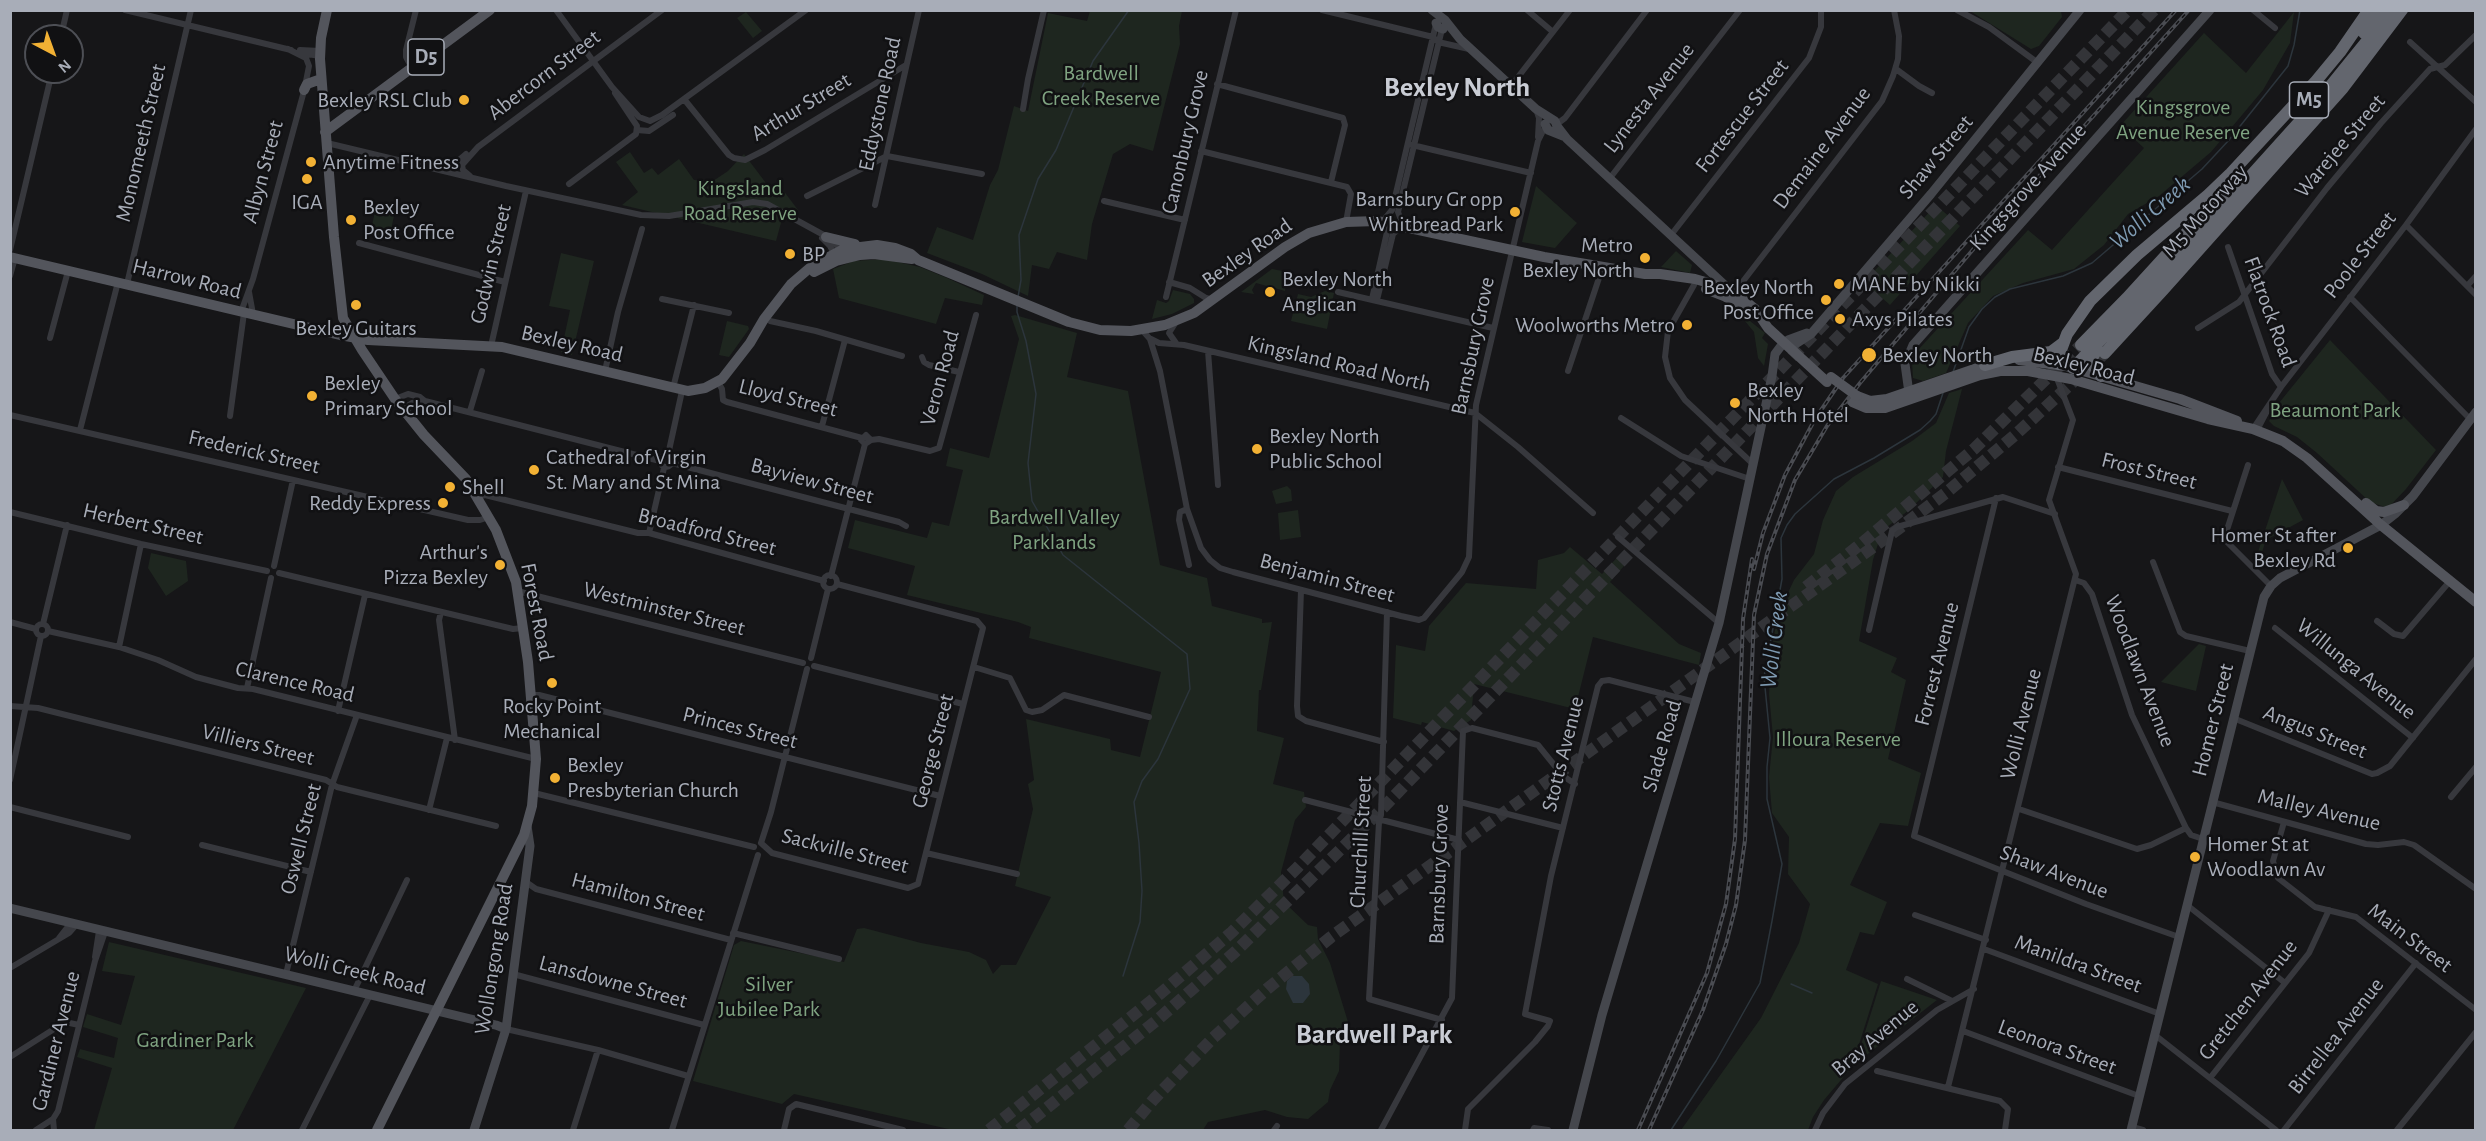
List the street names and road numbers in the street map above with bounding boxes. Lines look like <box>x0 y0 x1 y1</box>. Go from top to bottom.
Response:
street label: Abercorn Street <box>482 24 606 126</box>
street label: Eddystone Road <box>853 34 907 174</box>
street label: Lynesta Avenue <box>1598 38 1700 158</box>
road number: D5 <box>408 39 444 75</box>
street label: Fortescue Street <box>1690 54 1794 178</box>
street label: Monomeeth Street <box>110 61 172 225</box>
street label: Arthur Street <box>746 67 856 147</box>
street label: Canonbury Grove <box>1156 67 1214 217</box>
street label: Demaine Avenue <box>1767 81 1877 215</box>
road number: M5 <box>2290 82 2328 118</box>
street label: Warejee Street <box>2289 89 2391 203</box>
street label: Shaw Street <box>1893 110 1979 204</box>
street label: Albyn Street <box>237 118 289 226</box>
street label: Kingsgrove Avenue <box>1964 118 2092 256</box>
street label: M5 Motorway <box>2156 159 2254 263</box>
street label: Godwin Street <box>464 202 518 326</box>
street label: Poole Street <box>2318 206 2402 304</box>
street label: Bexley Road <box>1197 212 1297 294</box>
street label: Harrow Road <box>130 253 244 305</box>
street label: Flatrock Road <box>2238 253 2302 371</box>
street label: Barnsbury Grove <box>1445 275 1501 417</box>
street label: Bexley Road <box>519 319 625 369</box>
street label: Veron Road <box>915 327 965 429</box>
street label: Kingsland Road North <box>1245 330 1433 398</box>
street label: Bexley Road <box>2031 341 2137 391</box>
street label: Lloyd Street <box>736 373 840 423</box>
street label: Frederick Street <box>186 424 322 480</box>
street label: Frost Street <box>2099 446 2199 496</box>
street label: Bayview Street <box>748 452 876 510</box>
street label: Herbert Street <box>80 497 206 551</box>
street label: Broadford Street <box>635 502 779 562</box>
street label: Benjamin Street <box>1257 547 1397 609</box>
street label: Forest Road <box>515 561 559 663</box>
street label: Westminster Street <box>580 576 748 642</box>
street label: Woodlawn Avenue <box>2099 591 2181 751</box>
street label: Forrest Avenue <box>1909 599 1965 729</box>
street label: Willunga Avenue <box>2291 613 2421 725</box>
street label: Clarence Road <box>233 655 357 709</box>
street label: Homer Street <box>2186 661 2240 779</box>
street label: Wolli Avenue <box>1994 666 2048 782</box>
street label: George Street <box>906 691 960 811</box>
street label: Stotts Avenue <box>1536 694 1590 814</box>
street label: Slade Road <box>1636 697 1688 795</box>
street label: Angus Street <box>2259 699 2371 765</box>
street label: Princes Street <box>680 701 800 755</box>
street label: Villiers Street <box>199 718 317 772</box>
street label: Churchill Street <box>1344 775 1378 909</box>
street label: Oswell Street <box>275 781 327 897</box>
street label: Malley Avenue <box>2255 783 2383 837</box>
street label: Barnsbury Grove <box>1423 803 1455 945</box>
street label: Sackville Street <box>779 823 911 879</box>
street label: Shaw Avenue <box>1996 839 2112 905</box>
street label: Hamilton Street <box>568 867 708 927</box>
street label: Wollongong Road <box>469 881 519 1037</box>
street label: Main Street <box>2362 898 2458 978</box>
street label: Manildra Street <box>2011 929 2145 999</box>
street label: Gretchen Avenue <box>2193 934 2303 1066</box>
street label: Wolli Creek Road <box>281 941 429 1001</box>
street label: Lansdowne Street <box>536 950 690 1014</box>
street label: Gardiner Avenue <box>26 968 86 1114</box>
street label: Birrellea Avenue <box>2282 973 2390 1099</box>
street label: Bray Avenue <box>1826 994 1924 1082</box>
street label: Leonora Street <box>1994 1013 2120 1081</box>

